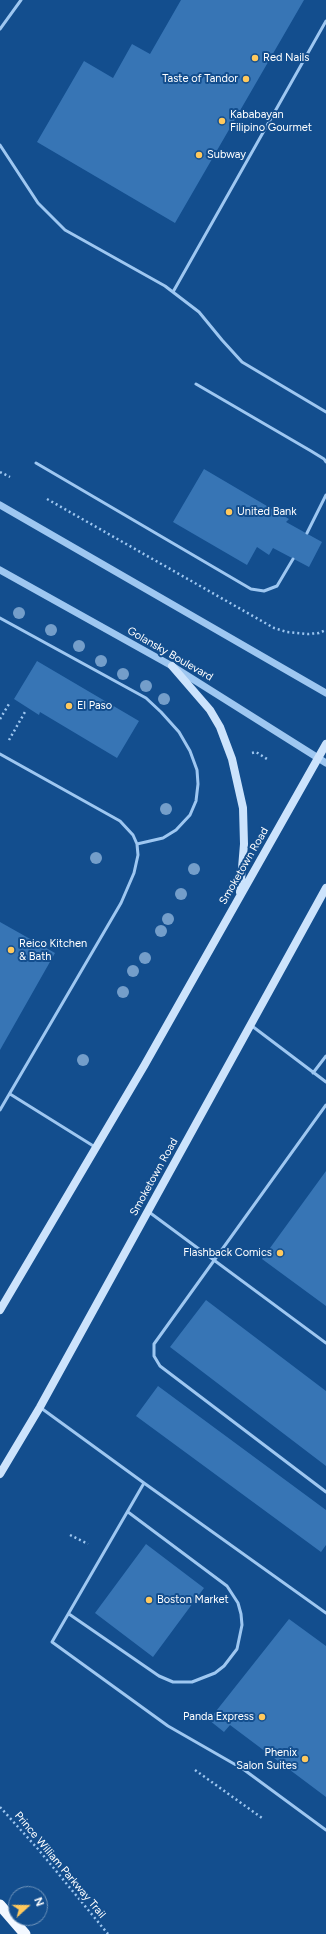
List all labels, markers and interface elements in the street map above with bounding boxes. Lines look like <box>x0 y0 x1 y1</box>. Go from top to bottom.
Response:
place label: Red Nails <box>263 51 309 65</box>
marker: Red Nails <box>250 53 260 63</box>
place label: Taste of Tandor <box>162 72 238 86</box>
marker: Taste of Tandor <box>241 74 251 84</box>
place label: Kababayan Filipino Gourmet <box>230 108 312 134</box>
marker: Kababayan Filipino Gourmet <box>217 116 227 126</box>
place label: Subway <box>207 148 246 162</box>
marker: Subway <box>194 150 204 160</box>
place label: United Bank <box>237 505 297 519</box>
marker: United Bank <box>224 507 234 517</box>
street label: Golansky Boulevard <box>125 624 215 684</box>
place label: El Paso <box>77 699 112 713</box>
marker: El Paso <box>64 701 74 711</box>
street label: Smoketown Road <box>217 825 271 907</box>
place label: Reico Kitchen & Bath <box>19 937 87 963</box>
marker: Reico Kitchen & Bath <box>6 945 16 955</box>
street label: Smoketown Road <box>127 1136 181 1218</box>
place label: Flashback Comics <box>183 1246 272 1260</box>
marker: Flashback Comics <box>275 1248 285 1258</box>
place label: Boston Market <box>157 1593 229 1607</box>
marker: Boston Market <box>144 1595 154 1605</box>
place label: Panda Express <box>183 1710 254 1724</box>
marker: Panda Express <box>257 1712 267 1722</box>
place label: Phenix Salon Suites <box>236 1746 297 1772</box>
marker: Phenix Salon Suites <box>300 1754 310 1764</box>
street label: Prince William Parkway Trail <box>12 1809 108 1921</box>
north arrow <box>8 1886 48 1926</box>
text: N <box>31 1896 46 1908</box>

